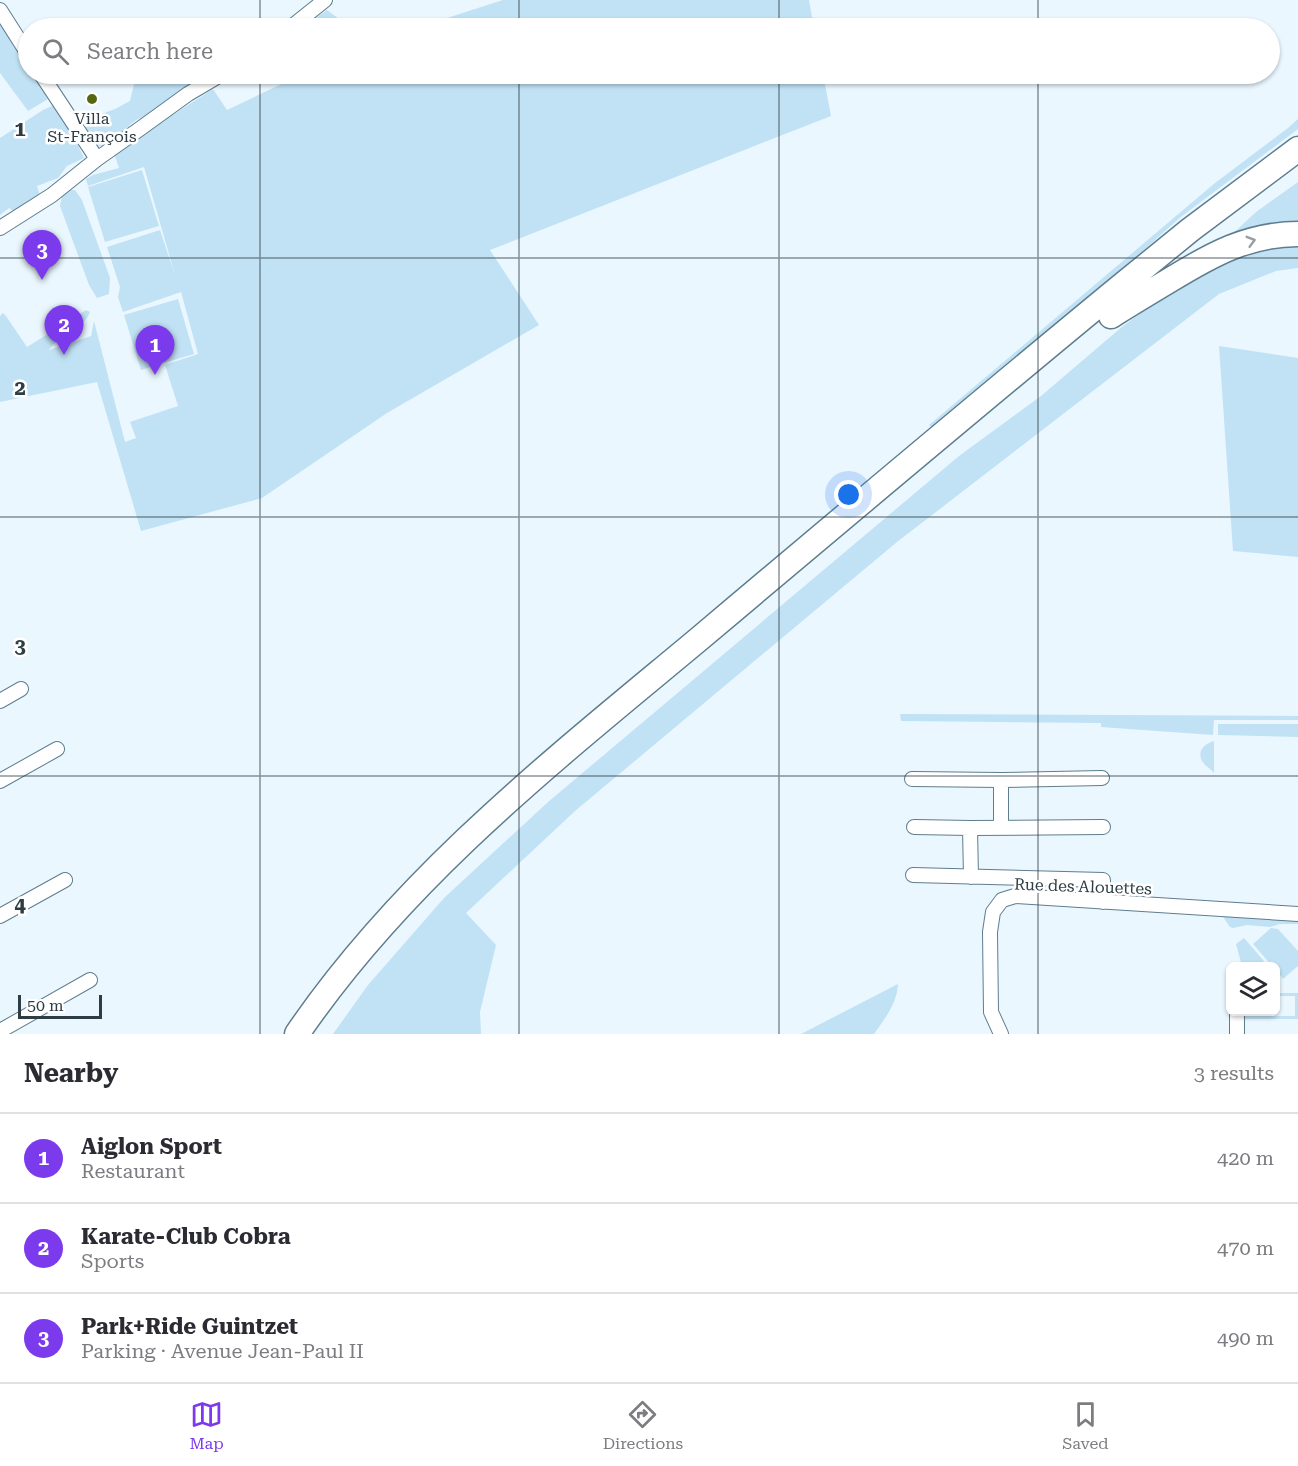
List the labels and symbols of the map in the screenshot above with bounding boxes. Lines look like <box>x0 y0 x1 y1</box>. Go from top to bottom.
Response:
marker: Villa St-François <box>85 92 99 106</box>
place label: Villa St-François <box>47 109 137 146</box>
text: 1 <box>14 117 26 141</box>
pin: 3 <box>22 230 62 280</box>
one-way arrow <box>1245 236 1255 248</box>
pin: 2 <box>44 306 84 355</box>
pin: 1 <box>136 326 174 375</box>
text: 2 <box>14 376 26 400</box>
your location <box>834 480 863 509</box>
text: 3 <box>14 634 26 658</box>
street label: Rue des Alouettes <box>1014 875 1152 898</box>
text: 4 <box>14 893 26 917</box>
scale bar <box>18 992 102 1020</box>

